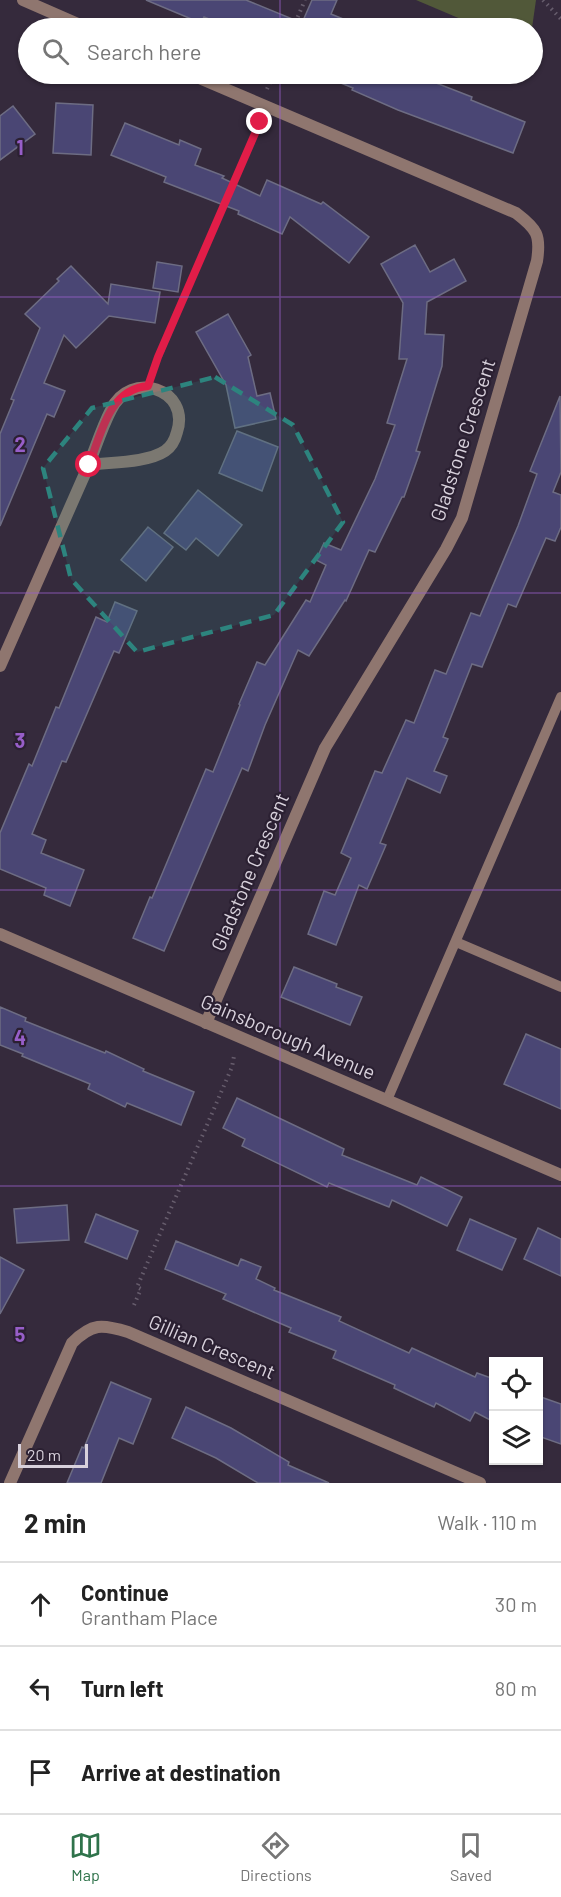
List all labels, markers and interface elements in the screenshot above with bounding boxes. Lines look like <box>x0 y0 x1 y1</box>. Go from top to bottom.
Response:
search box <box>18 18 543 84</box>
icon: search <box>39 35 72 68</box>
text: Search here <box>87 38 201 64</box>
route end <box>246 108 272 134</box>
text: 1 <box>16 135 24 159</box>
street label: Gladstone Crescent <box>424 355 500 524</box>
text: 2 <box>14 432 26 456</box>
route start <box>75 451 101 477</box>
text: 3 <box>15 728 25 752</box>
street label: Gladstone Crescent <box>205 789 293 954</box>
street label: Gainsborough Avenue <box>197 988 379 1084</box>
text: 4 <box>14 1025 26 1049</box>
street label: Gillian Crescent <box>146 1309 279 1384</box>
text: 5 <box>15 1322 26 1346</box>
map controls <box>489 1357 543 1465</box>
button: locate <box>489 1357 543 1411</box>
button: layers <box>489 1411 543 1465</box>
scale bar <box>18 1441 88 1468</box>
text: 20 m <box>27 1445 61 1464</box>
text: 2 min <box>24 1507 86 1538</box>
text: Walk · 110 m <box>437 1510 537 1534</box>
text: Continue <box>81 1579 169 1605</box>
icon: ahead <box>24 1588 57 1621</box>
text: 30 m <box>495 1592 537 1616</box>
text: Grantham Place <box>81 1605 218 1629</box>
icon: left <box>24 1672 57 1705</box>
text: Turn left <box>81 1675 164 1701</box>
text: 80 m <box>495 1676 537 1700</box>
icon: arrive <box>24 1756 57 1789</box>
text: Arrive at destination <box>81 1759 280 1785</box>
tab: Map <box>69 1829 102 1884</box>
tab: Directions <box>240 1829 312 1884</box>
tab: Saved <box>450 1829 492 1884</box>

